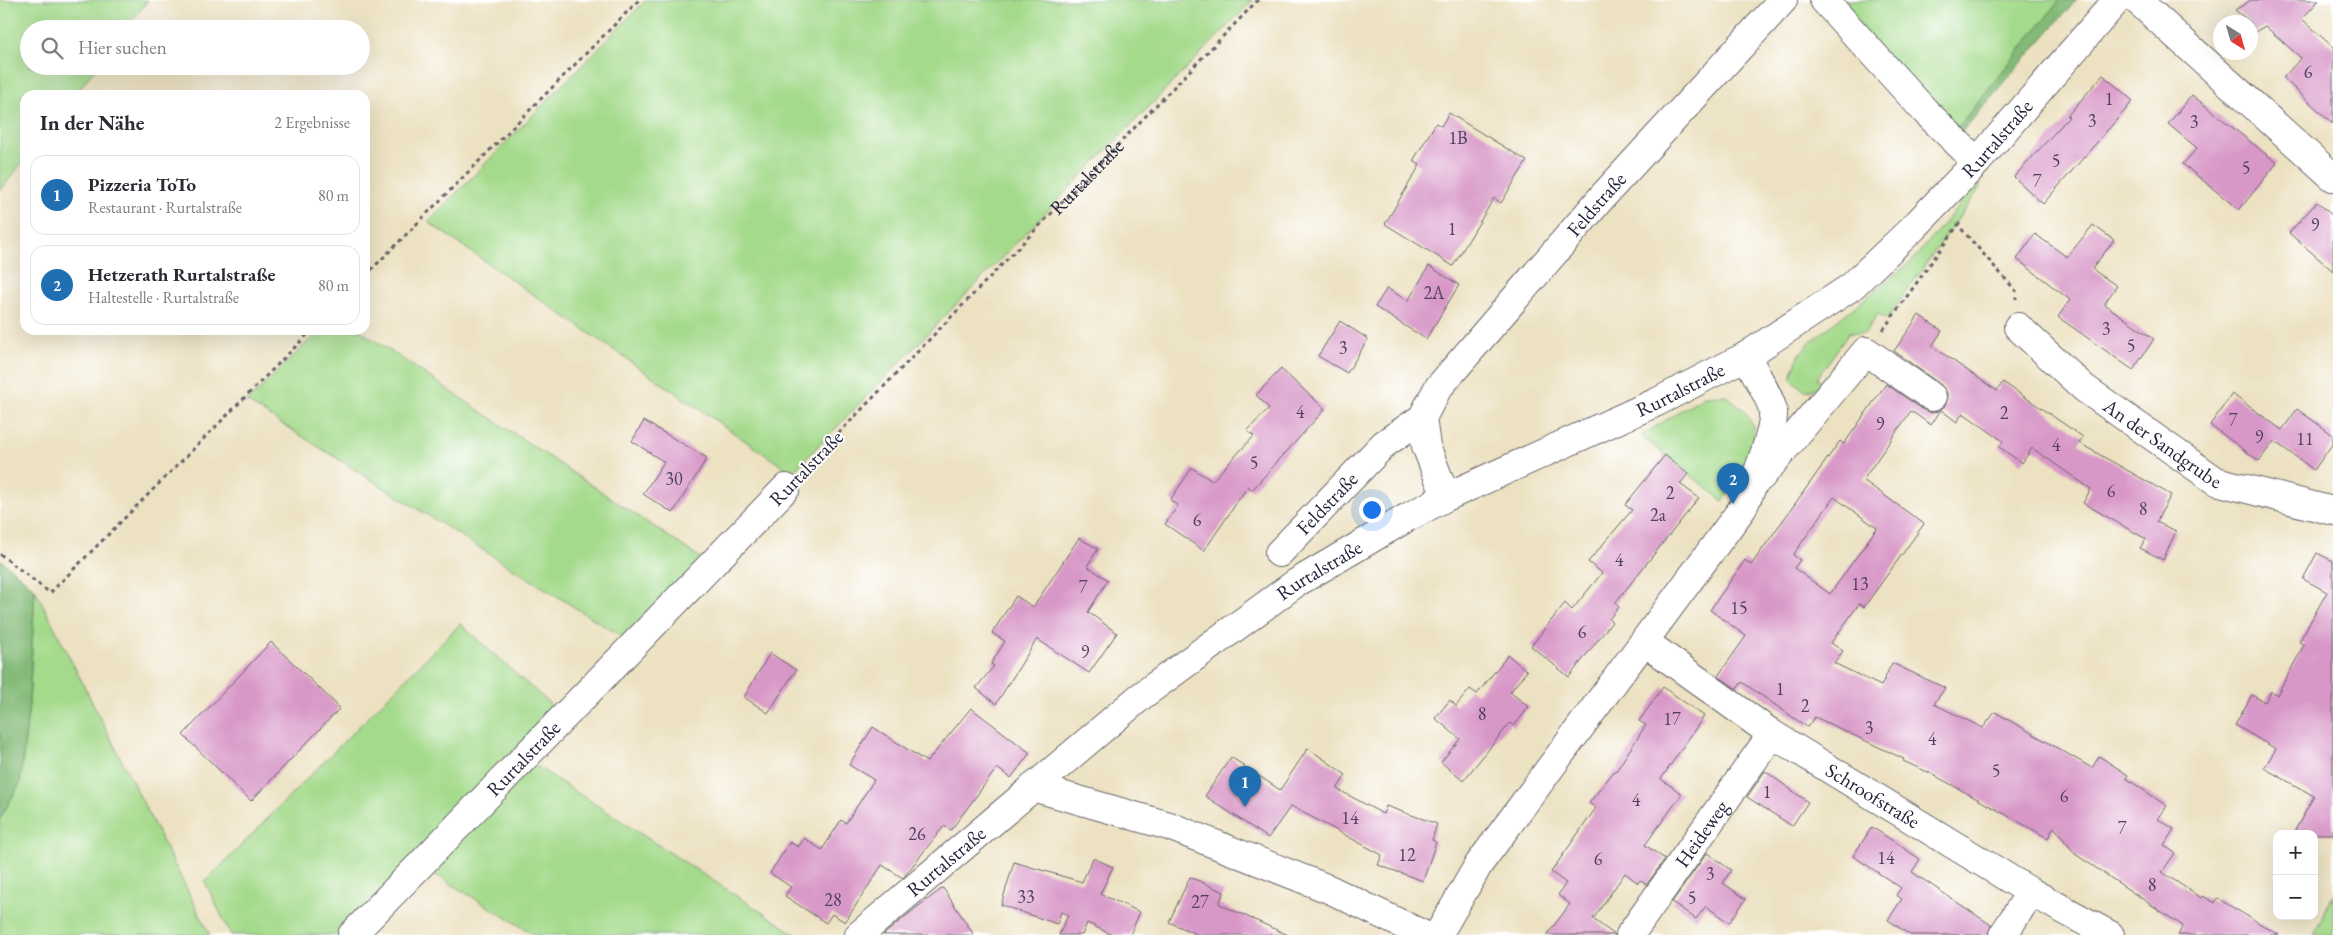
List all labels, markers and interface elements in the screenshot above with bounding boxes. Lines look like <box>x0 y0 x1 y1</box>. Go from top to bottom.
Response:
north arrow <box>2213 15 2258 60</box>
search box <box>20 20 370 75</box>
icon: search <box>38 34 66 62</box>
text: Hier suchen <box>78 35 167 60</box>
house number: 6 <box>2304 60 2313 83</box>
house number: 1 <box>2105 87 2113 110</box>
street label: Rurtalstraße <box>1956 94 2038 183</box>
text: In der Nähe <box>40 109 145 136</box>
house number: 3 <box>2088 109 2096 132</box>
house number: 3 <box>2190 110 2198 133</box>
text: 2 Ergebnisse <box>274 112 350 133</box>
house number: 1B <box>1448 126 1468 149</box>
street label: Rurtalstraße <box>1044 133 1129 220</box>
house number: 5 <box>2052 149 2060 172</box>
house number: 5 <box>2242 156 2250 179</box>
street label: Feldstraße <box>1561 166 1632 242</box>
house number: 7 <box>2033 169 2042 192</box>
text: Pizzeria ToTo <box>88 172 196 197</box>
text: 1 <box>53 185 61 206</box>
text: 80 m <box>318 185 349 206</box>
text: Restaurant · Rurtalstraße <box>88 197 242 218</box>
house number: 9 <box>2311 213 2320 236</box>
house number: 1 <box>1448 217 1456 240</box>
text: Hetzerath Rurtalstraße <box>88 262 275 287</box>
text: 2 <box>53 275 61 296</box>
text: 80 m <box>318 275 349 296</box>
house number: 2A <box>1423 281 1445 304</box>
text: Haltestelle · Rurtalstraße <box>88 287 239 308</box>
house number: 3 <box>2102 317 2110 340</box>
house number: 5 <box>2127 334 2135 357</box>
house number: 3 <box>1339 336 1347 359</box>
street label: Rurtalstraße <box>1632 356 1729 423</box>
street label: An der Sandgrube <box>2097 392 2223 495</box>
house number: 4 <box>1296 400 1305 423</box>
house number: 2 <box>2000 401 2009 424</box>
house number: 7 <box>2229 408 2238 431</box>
house number: 9 <box>1876 412 1885 435</box>
street label: Rurtalstraße <box>763 424 849 511</box>
house number: 9 <box>2255 425 2264 448</box>
house number: 11 <box>2296 427 2314 450</box>
house number: 4 <box>2052 433 2061 456</box>
house number: 5 <box>1250 451 1258 474</box>
pin: 2 <box>1717 463 1749 504</box>
street label: Feldstraße <box>1291 466 1363 540</box>
house number: 30 <box>665 467 683 490</box>
house number: 6 <box>2107 479 2116 502</box>
house number: 2 <box>1666 481 1675 504</box>
your location <box>1359 497 1385 523</box>
house number: 8 <box>2139 497 2147 520</box>
house number: 2a <box>1650 503 1667 526</box>
house number: 6 <box>1193 508 1202 531</box>
street label: Rurtalstraße <box>1271 534 1367 606</box>
house number: 4 <box>1615 548 1624 571</box>
house number: 13 <box>1851 572 1869 595</box>
house number: 7 <box>1079 575 1088 598</box>
house number: 15 <box>1730 596 1748 619</box>
house number: 6 <box>1578 620 1587 643</box>
house number: 9 <box>1081 640 1090 663</box>
house number: 1 <box>1776 677 1784 700</box>
house number: 2 <box>1801 694 1810 717</box>
house number: 8 <box>1478 702 1486 725</box>
house number: 17 <box>1663 707 1681 730</box>
street label: Rurtalstraße <box>481 715 566 802</box>
house number: 3 <box>1865 716 1873 739</box>
house number: 4 <box>1928 727 1937 750</box>
street label: Schroofstraße <box>1821 757 1925 834</box>
house number: 5 <box>1992 759 2000 782</box>
pin: 1 <box>1229 766 1261 807</box>
house number: 1 <box>1763 780 1771 803</box>
house number: 6 <box>2060 784 2069 807</box>
house number: 4 <box>1632 788 1641 811</box>
street label: Heideweg <box>1669 795 1734 872</box>
house number: 14 <box>1341 806 1359 829</box>
house number: 7 <box>2118 816 2127 839</box>
street label: Rurtalstraße <box>901 820 991 902</box>
house number: 26 <box>908 822 926 845</box>
map controls <box>2273 830 2318 920</box>
button: + <box>2273 830 2318 875</box>
house number: 12 <box>1398 843 1416 866</box>
house number: 14 <box>1877 846 1895 869</box>
house number: 6 <box>1594 847 1603 870</box>
house number: 3 <box>1706 862 1714 885</box>
house number: 8 <box>2148 873 2156 896</box>
button: − <box>2273 875 2318 920</box>
house number: 33 <box>1017 885 1035 908</box>
house number: 5 <box>1688 886 1696 909</box>
house number: 28 <box>824 888 842 911</box>
house number: 27 <box>1191 890 1209 913</box>

